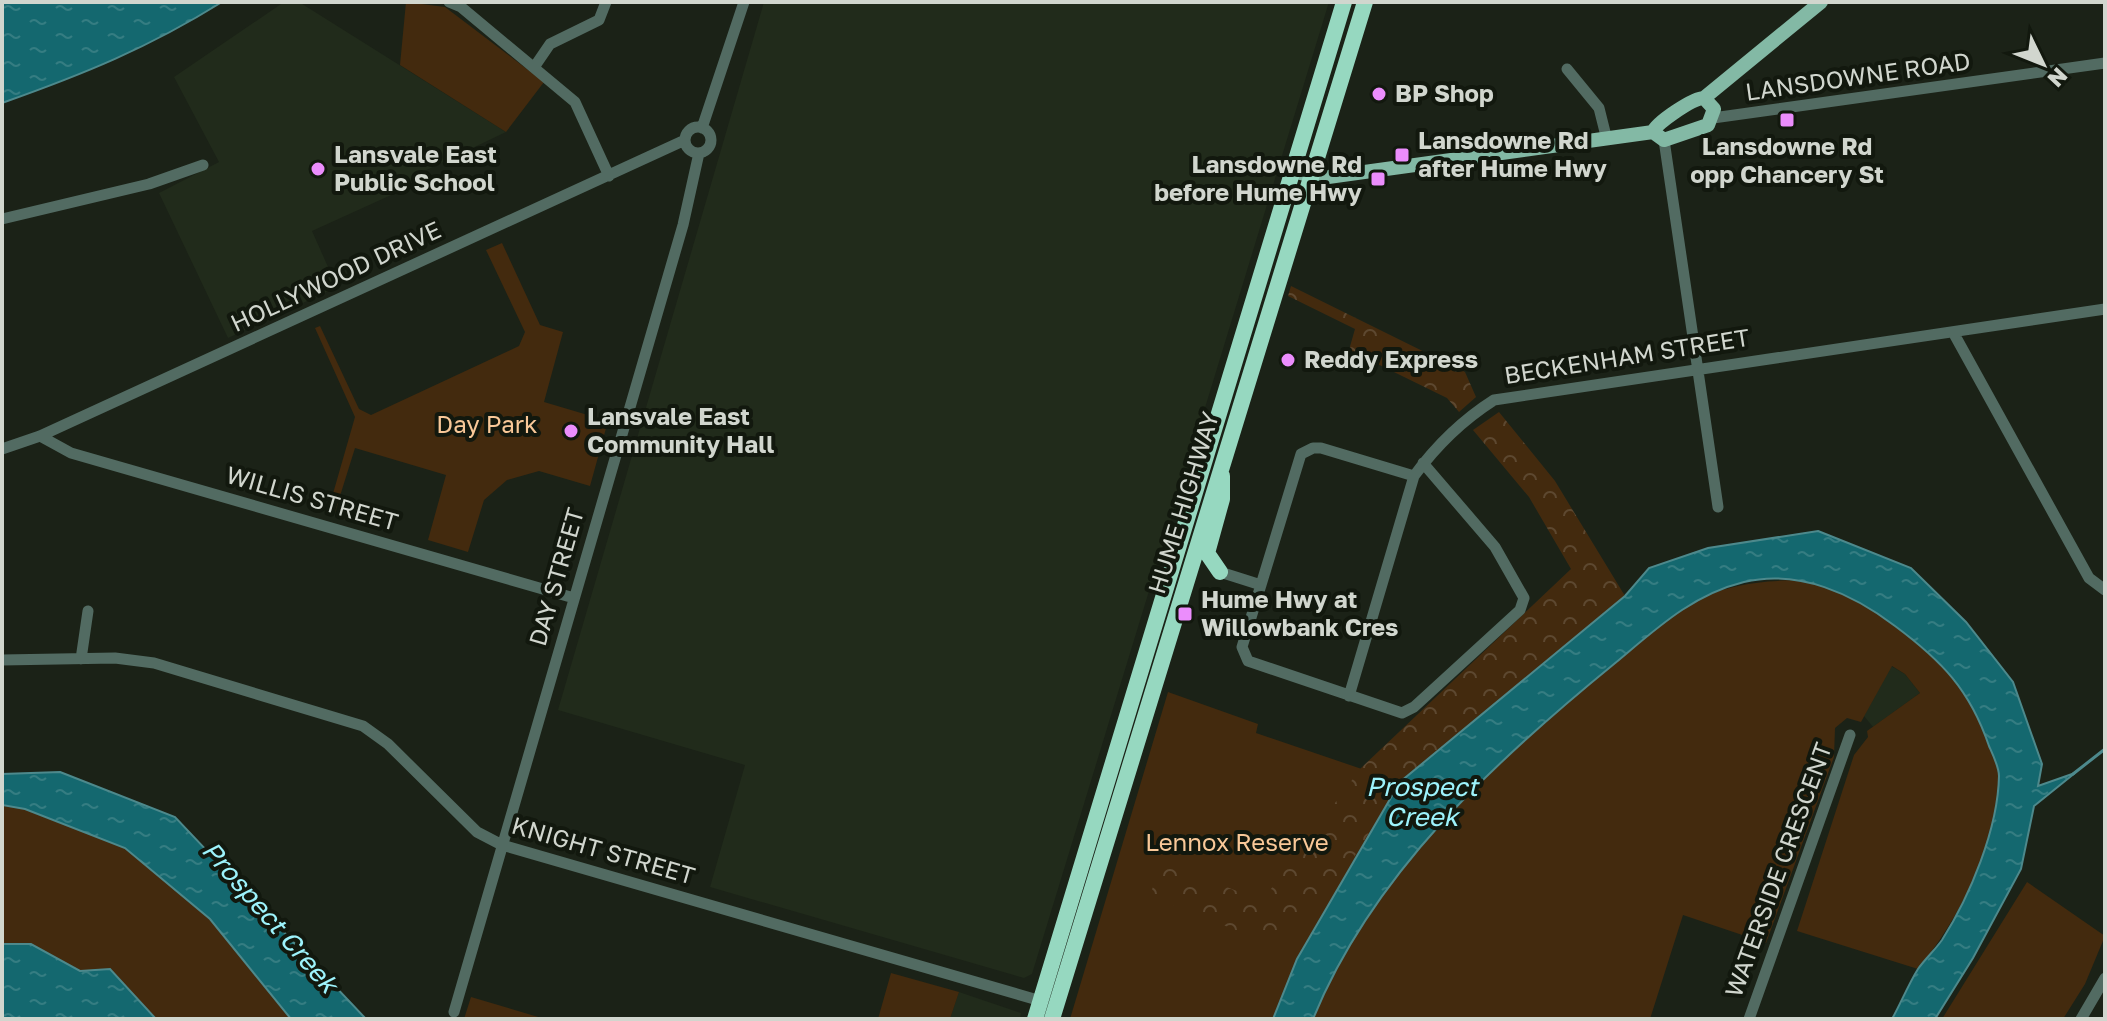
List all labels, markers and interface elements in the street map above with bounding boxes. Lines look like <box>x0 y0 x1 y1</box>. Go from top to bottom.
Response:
north arrow <box>2003 24 2083 104</box>
street label: LANSDOWNE ROAD <box>1743 45 1972 106</box>
text: N <box>2042 63 2074 93</box>
place label: BP Shop <box>1395 78 1494 107</box>
marker: BP Shop <box>1370 85 1388 103</box>
marker: Lansdowne Rd opp Chancery St <box>1778 111 1796 129</box>
place label: Lansdowne Rd after Hume Hwy <box>1418 125 1608 182</box>
place label: Lansdowne Rd opp Chancery St <box>1690 131 1884 188</box>
place label: Lansvale East Public School <box>334 139 497 196</box>
marker: Lansdowne Rd after Hume Hwy <box>1393 146 1411 164</box>
place label: Lansdowne Rd before Hume Hwy <box>1154 149 1363 206</box>
marker: Lansvale East Public School <box>309 160 327 178</box>
marker: Lansdowne Rd before Hume Hwy <box>1369 170 1387 188</box>
street label: HOLLYWOOD DRIVE <box>226 214 445 337</box>
street label: BECKENHAM STREET <box>1502 322 1752 389</box>
place label: Reddy Express <box>1304 344 1478 373</box>
marker: Reddy Express <box>1279 351 1297 369</box>
place label: Lansvale East Community Hall <box>587 401 774 458</box>
street label: HUME HIGHWAY <box>1141 408 1224 597</box>
park label: Day Park <box>436 409 538 438</box>
marker: Lansvale East Community Hall <box>562 422 580 440</box>
street label: WILLIS STREET <box>223 459 402 536</box>
street label: DAY STREET <box>522 504 589 649</box>
place label: Hume Hwy at Willowbank Cres <box>1201 584 1399 641</box>
marker: Hume Hwy at Willowbank Cres <box>1176 605 1194 623</box>
street label: WATERSIDE CRESCENT <box>1718 738 1837 1001</box>
water label: Prospect Creek <box>1366 771 1481 832</box>
street label: KNIGHT STREET <box>509 810 698 890</box>
park label: Lennox Reserve <box>1145 827 1329 856</box>
water label: Prospect Creek <box>196 834 346 1001</box>

